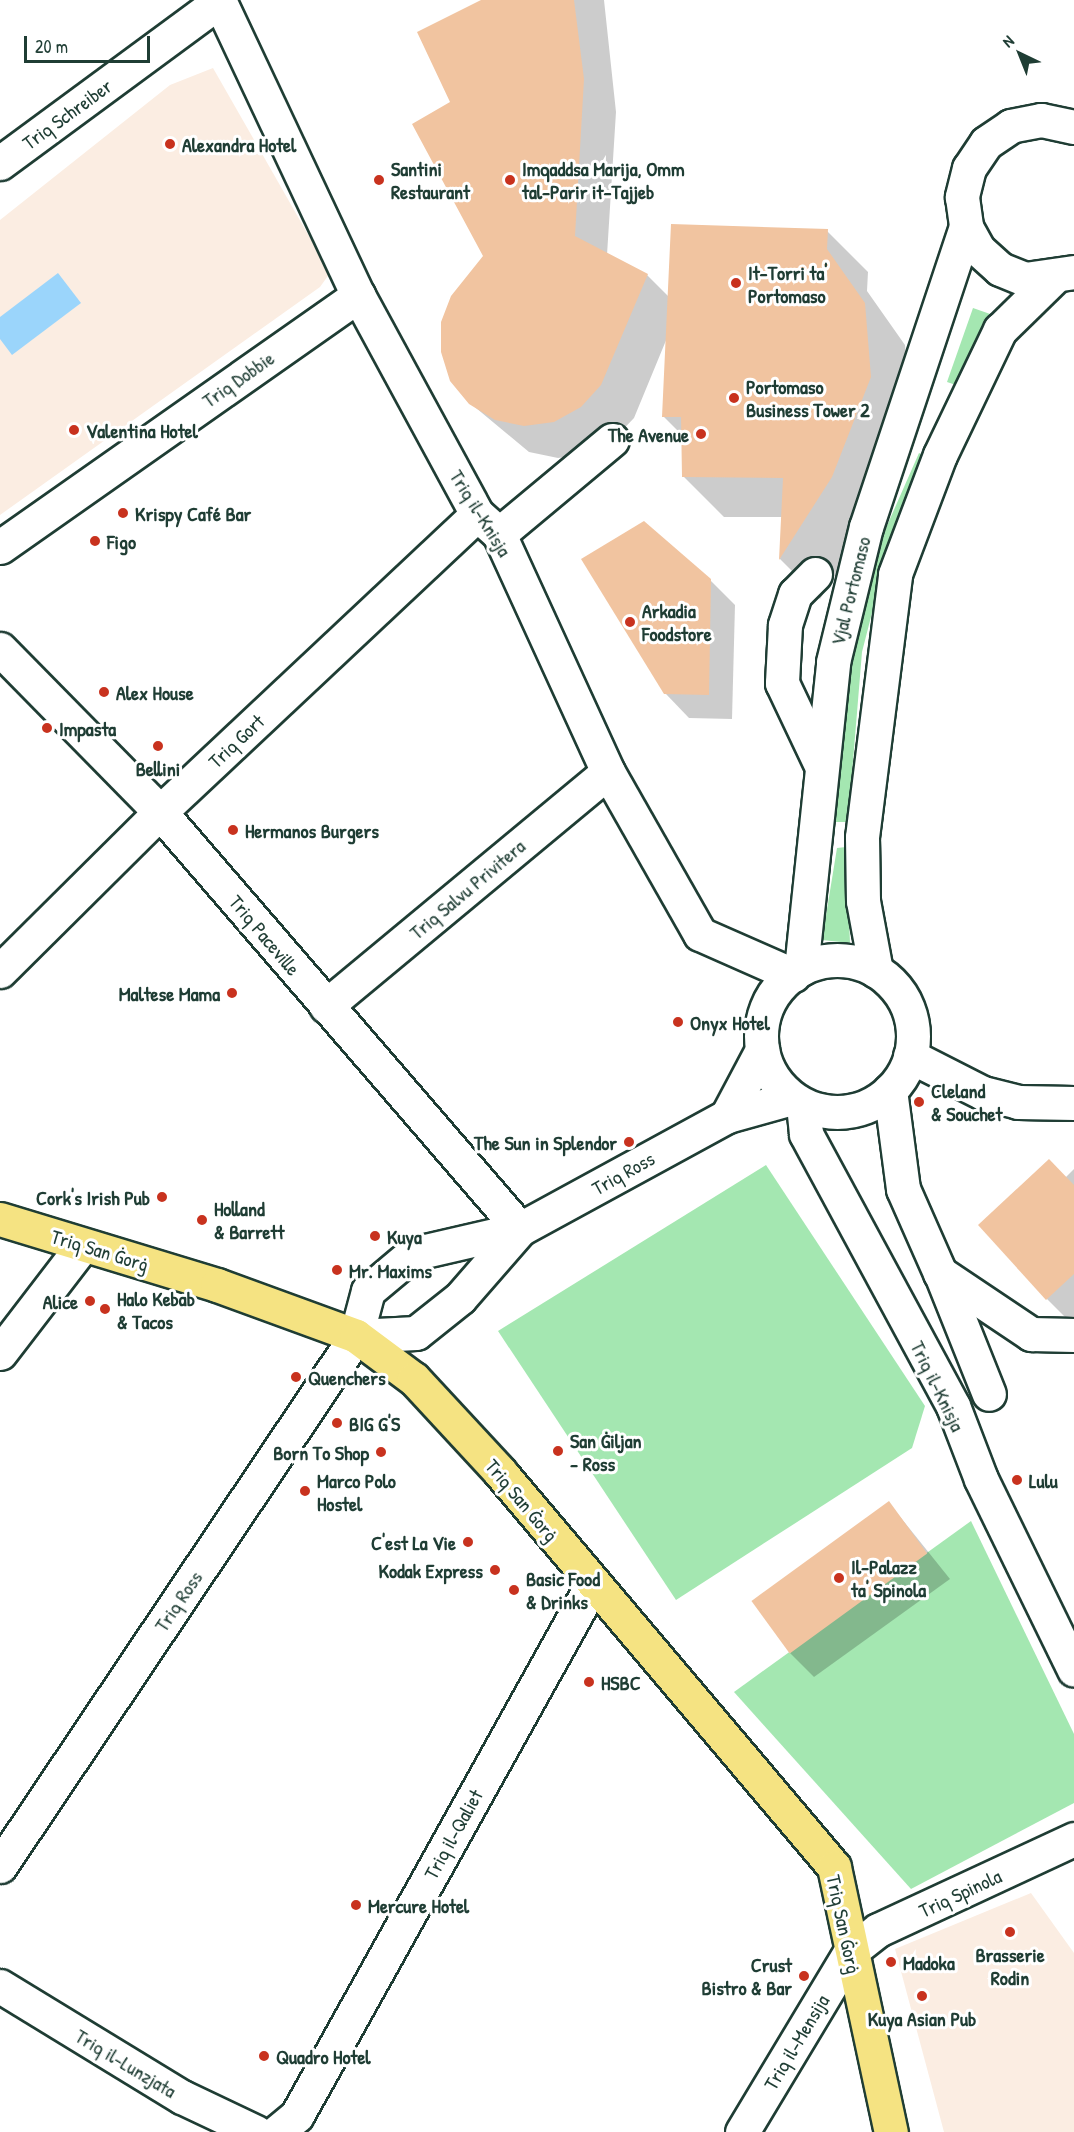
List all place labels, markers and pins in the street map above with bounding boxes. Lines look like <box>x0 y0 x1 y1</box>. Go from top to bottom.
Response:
place label: Alexandra Hotel <box>182 132 296 156</box>
marker: Alexandra Hotel <box>163 137 177 151</box>
place label: Santini Restaurant <box>391 156 470 203</box>
place label: Imqaddsa Marija, Omm tal-Parir it-Tajjeb <box>522 156 685 203</box>
marker: Santini Restaurant <box>372 173 386 187</box>
marker: Imqaddsa Marija, Omm tal-Parir it-Tajjeb <box>503 173 517 187</box>
place label: It-Torri ta' Portomaso <box>748 260 828 307</box>
marker: It-Torri ta' Portomaso <box>729 276 743 290</box>
place label: Portomaso Business Tower 2 <box>746 374 870 421</box>
marker: Portomaso Business Tower 2 <box>727 391 741 405</box>
place label: Valentina Hotel <box>86 418 198 442</box>
place label: The Avenue <box>608 422 689 446</box>
marker: Valentina Hotel <box>67 423 81 437</box>
marker: The Avenue <box>694 427 708 441</box>
place label: Krispy Café Bar <box>135 501 251 525</box>
marker: Krispy Café Bar <box>116 506 130 520</box>
place label: Figo <box>107 529 136 553</box>
marker: Figo <box>88 534 102 548</box>
place label: Arkadia Foodstore <box>642 598 712 645</box>
marker: Arkadia Foodstore <box>623 615 637 629</box>
place label: Alex House <box>116 680 194 704</box>
marker: Alex House <box>97 685 111 699</box>
place label: Impasta <box>59 716 116 740</box>
marker: Impasta <box>40 721 54 735</box>
marker: Bellini <box>151 739 165 753</box>
place label: Bellini <box>136 756 180 780</box>
place label: Hermanos Burgers <box>245 818 379 842</box>
marker: Hermanos Burgers <box>226 823 240 837</box>
place label: Maltese Mama <box>119 981 220 1005</box>
marker: Maltese Mama <box>225 986 239 1000</box>
place label: Onyx Hotel <box>690 1010 770 1034</box>
marker: Onyx Hotel <box>671 1015 685 1029</box>
place label: Cleland & Souchet <box>931 1078 1002 1125</box>
marker: Cleland & Souchet <box>912 1095 926 1109</box>
place label: The Sun in Splendor <box>474 1130 617 1154</box>
marker: The Sun in Splendor <box>622 1135 636 1149</box>
place label: Cork's Irish Pub <box>36 1185 150 1209</box>
marker: Cork's Irish Pub <box>155 1190 169 1204</box>
place label: Holland & Barrett <box>214 1196 284 1243</box>
marker: Holland & Barrett <box>195 1213 209 1227</box>
place label: Kuya <box>387 1224 422 1248</box>
marker: Kuya <box>368 1229 382 1243</box>
place label: Mr. Maxims <box>349 1258 432 1282</box>
marker: Mr. Maxims <box>330 1263 344 1277</box>
place label: Halo Kebab & Tacos <box>117 1286 195 1333</box>
place label: Alice <box>43 1289 78 1313</box>
marker: Alice <box>83 1294 97 1308</box>
marker: Halo Kebab & Tacos <box>98 1302 112 1316</box>
place label: Quenchers <box>308 1365 386 1389</box>
marker: Quenchers <box>289 1370 303 1384</box>
place label: BIG G'S <box>349 1411 400 1435</box>
marker: BIG G'S <box>330 1416 344 1430</box>
place label: San Ġiljan - Ross <box>570 1428 642 1475</box>
place label: Born To Shop <box>273 1440 369 1464</box>
marker: San Ġiljan - Ross <box>551 1444 565 1458</box>
marker: Born To Shop <box>374 1445 388 1459</box>
place label: Marco Polo Hostel <box>317 1468 396 1515</box>
place label: Lulu <box>1029 1468 1058 1492</box>
marker: Lulu <box>1010 1473 1024 1487</box>
marker: Marco Polo Hostel <box>298 1484 312 1498</box>
place label: C'est La Vie <box>371 1530 456 1554</box>
marker: C'est La Vie <box>461 1535 475 1549</box>
place label: Il-Palazz ta' Spinola <box>851 1554 926 1601</box>
place label: Kodak Express <box>379 1558 483 1582</box>
marker: Kodak Express <box>488 1563 502 1577</box>
place label: Basic Food & Drinks <box>526 1566 600 1613</box>
marker: Il-Palazz ta' Spinola <box>832 1571 846 1585</box>
marker: Basic Food & Drinks <box>507 1583 521 1597</box>
place label: HSBC <box>601 1670 641 1694</box>
marker: HSBC <box>582 1675 596 1689</box>
place label: Mercure Hotel <box>368 1893 469 1917</box>
marker: Mercure Hotel <box>349 1898 363 1912</box>
marker: Brasserie Rodin <box>1003 1925 1017 1939</box>
place label: Brasserie Rodin <box>975 1942 1045 1989</box>
place label: Madoka <box>903 1950 955 1974</box>
place label: Crust Bistro & Bar <box>702 1952 792 1999</box>
marker: Madoka <box>884 1955 898 1969</box>
marker: Crust Bistro & Bar <box>797 1969 811 1983</box>
marker: Kuya Asian Pub <box>915 1989 929 2003</box>
place label: Kuya Asian Pub <box>868 2006 976 2030</box>
place label: Quadro Hotel <box>276 2044 371 2068</box>
marker: Quadro Hotel <box>257 2049 271 2063</box>

